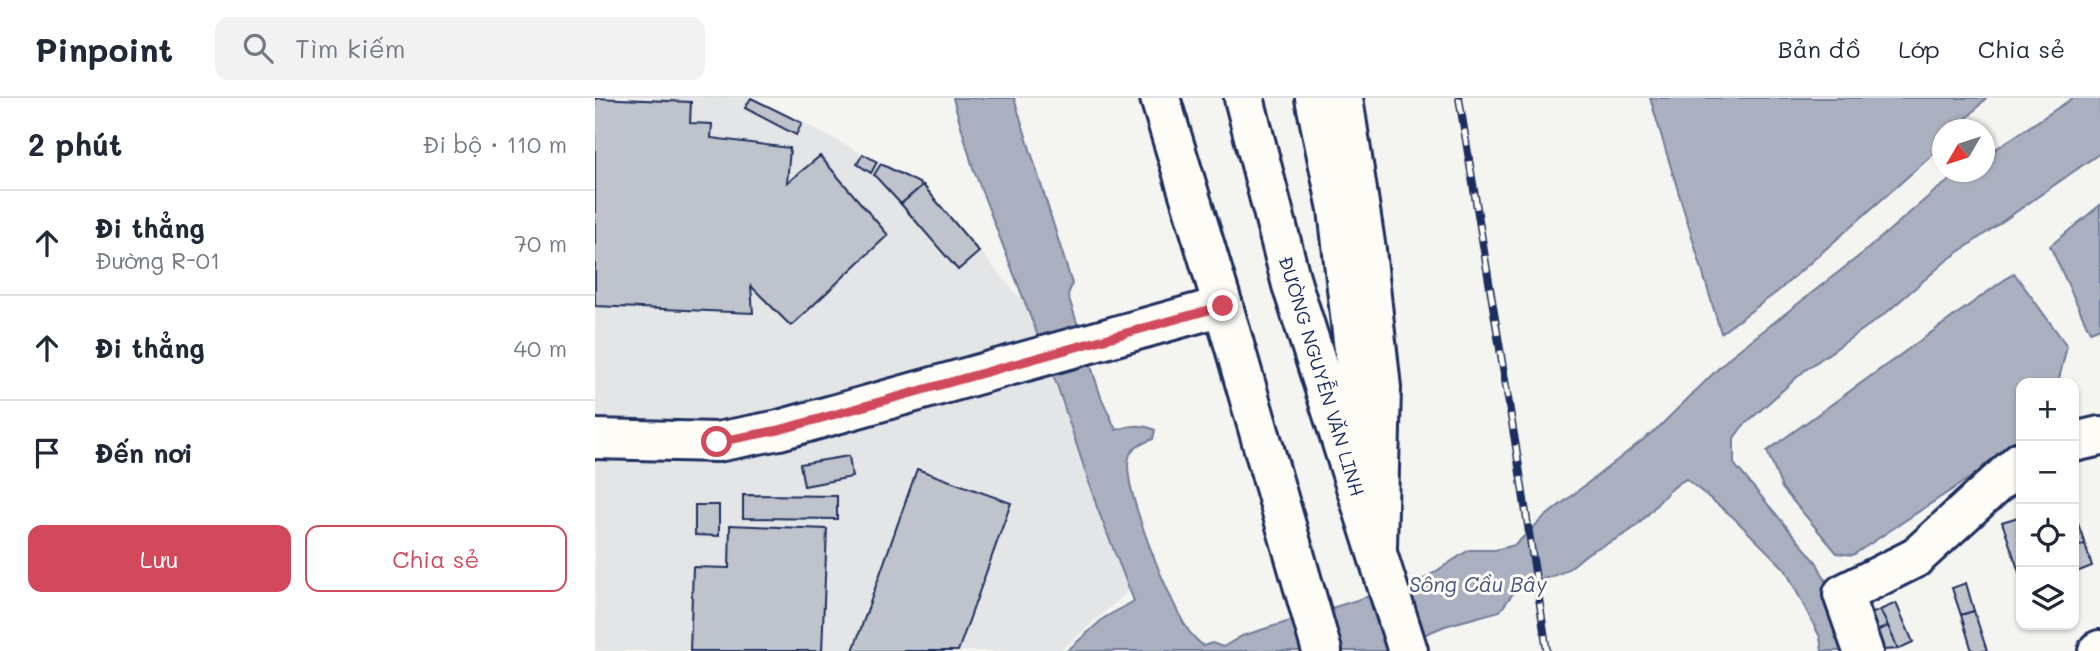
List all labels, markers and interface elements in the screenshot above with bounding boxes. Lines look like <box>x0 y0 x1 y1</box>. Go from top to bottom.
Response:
search box <box>215 17 705 80</box>
text: Pinpoint <box>35 27 173 70</box>
icon: search <box>239 29 277 67</box>
text: Tìm kiếm <box>295 31 406 65</box>
text: Bản đồ <box>1778 33 1860 64</box>
text: Lớp <box>1898 33 1940 64</box>
text: Chia sẻ <box>1978 33 2065 64</box>
north arrow <box>1932 119 1995 182</box>
text: 2 phút <box>28 124 122 164</box>
text: Đi bộ · 110 m <box>423 129 567 159</box>
text: Đi thẳng <box>95 211 205 245</box>
icon: ahead <box>28 224 66 262</box>
text: 70 m <box>514 228 567 258</box>
text: Đường R-01 <box>95 245 220 275</box>
street label: ĐƯỜNG NGUYỄN VĂN LINH <box>1274 253 1371 499</box>
route end <box>1207 290 1238 321</box>
icon: ahead <box>28 329 66 367</box>
text: Đi thẳng <box>95 331 205 365</box>
text: 40 m <box>514 333 567 363</box>
map controls <box>2016 378 2079 630</box>
button: + <box>2016 378 2079 441</box>
route start <box>701 426 732 457</box>
icon: arrive <box>28 434 66 472</box>
text: Đến nơi <box>95 436 193 470</box>
button: − <box>2016 441 2079 504</box>
button: locate <box>2016 504 2079 567</box>
button: Lưu <box>28 525 291 592</box>
button: Chia sẻ <box>305 525 567 592</box>
button: layers <box>2016 567 2079 630</box>
water label: Sông Cầu Bây <box>1409 570 1547 597</box>

